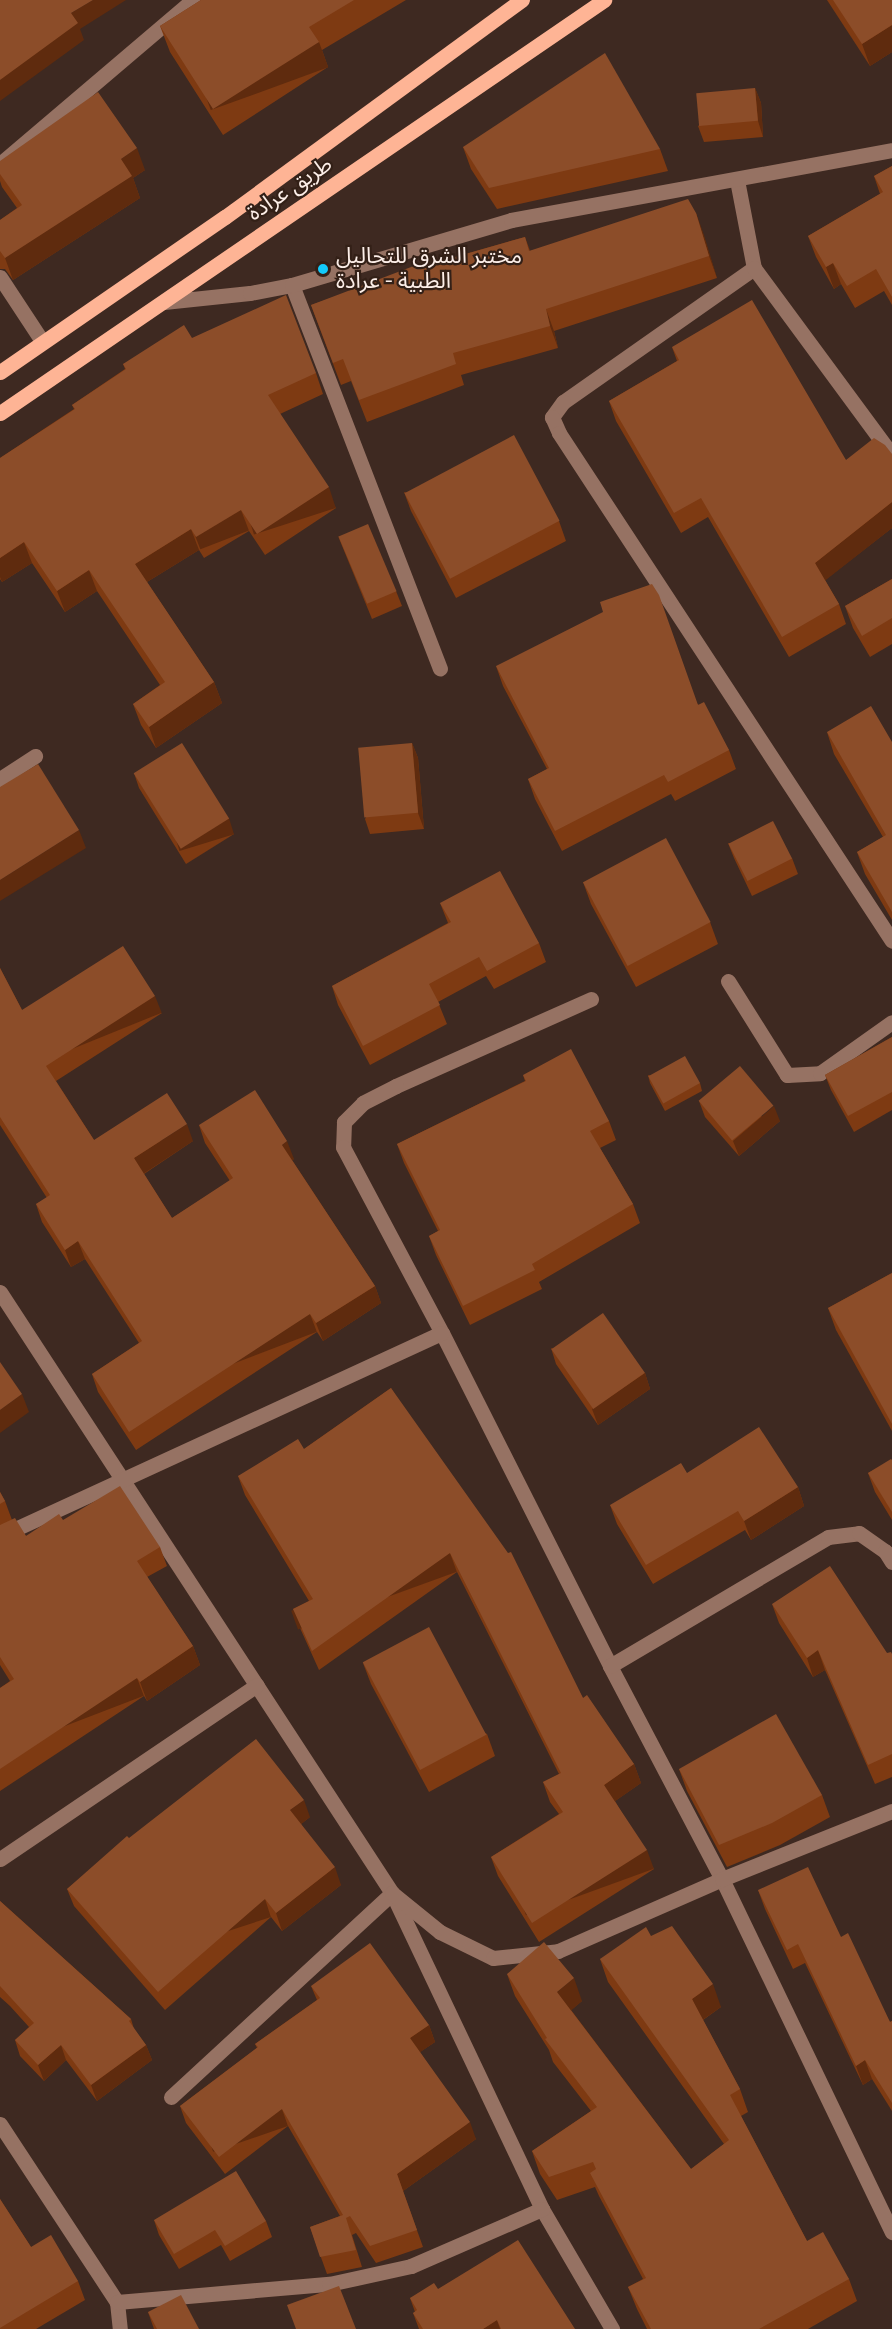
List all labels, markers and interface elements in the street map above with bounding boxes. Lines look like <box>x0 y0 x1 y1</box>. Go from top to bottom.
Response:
street label: طريق عرادة <box>243 151 337 227</box>
place label: مختبر الشرق للتحاليل الطبية - عرادة <box>336 243 522 294</box>
marker: مختبر الشرق للتحاليل الطبية - عرادة <box>314 260 332 278</box>

